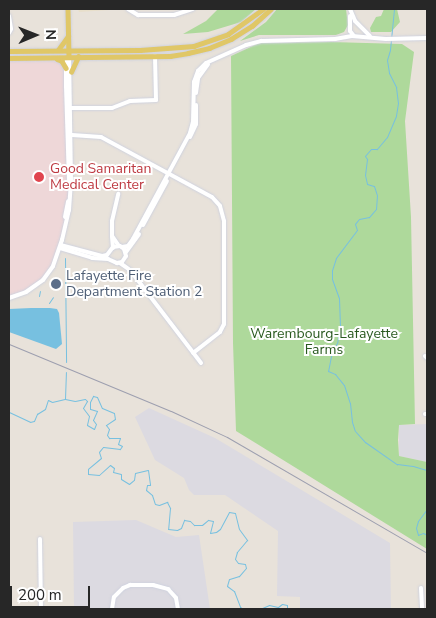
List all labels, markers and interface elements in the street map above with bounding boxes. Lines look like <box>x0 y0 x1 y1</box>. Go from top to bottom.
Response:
north arrow <box>10 10 60 60</box>
text: N <box>41 29 60 40</box>
place label: Good Samaritan Medical Center <box>50 161 151 193</box>
marker: Good Samaritan Medical Center <box>32 170 46 184</box>
place label: Lafayette Fire Department Station 2 <box>66 268 202 300</box>
marker: Lafayette Fire Department Station 2 <box>50 278 62 290</box>
park label: Warembourg-Lafayette Farms <box>250 326 398 358</box>
scale bar <box>12 576 92 608</box>
text: 200 m <box>18 585 62 605</box>

